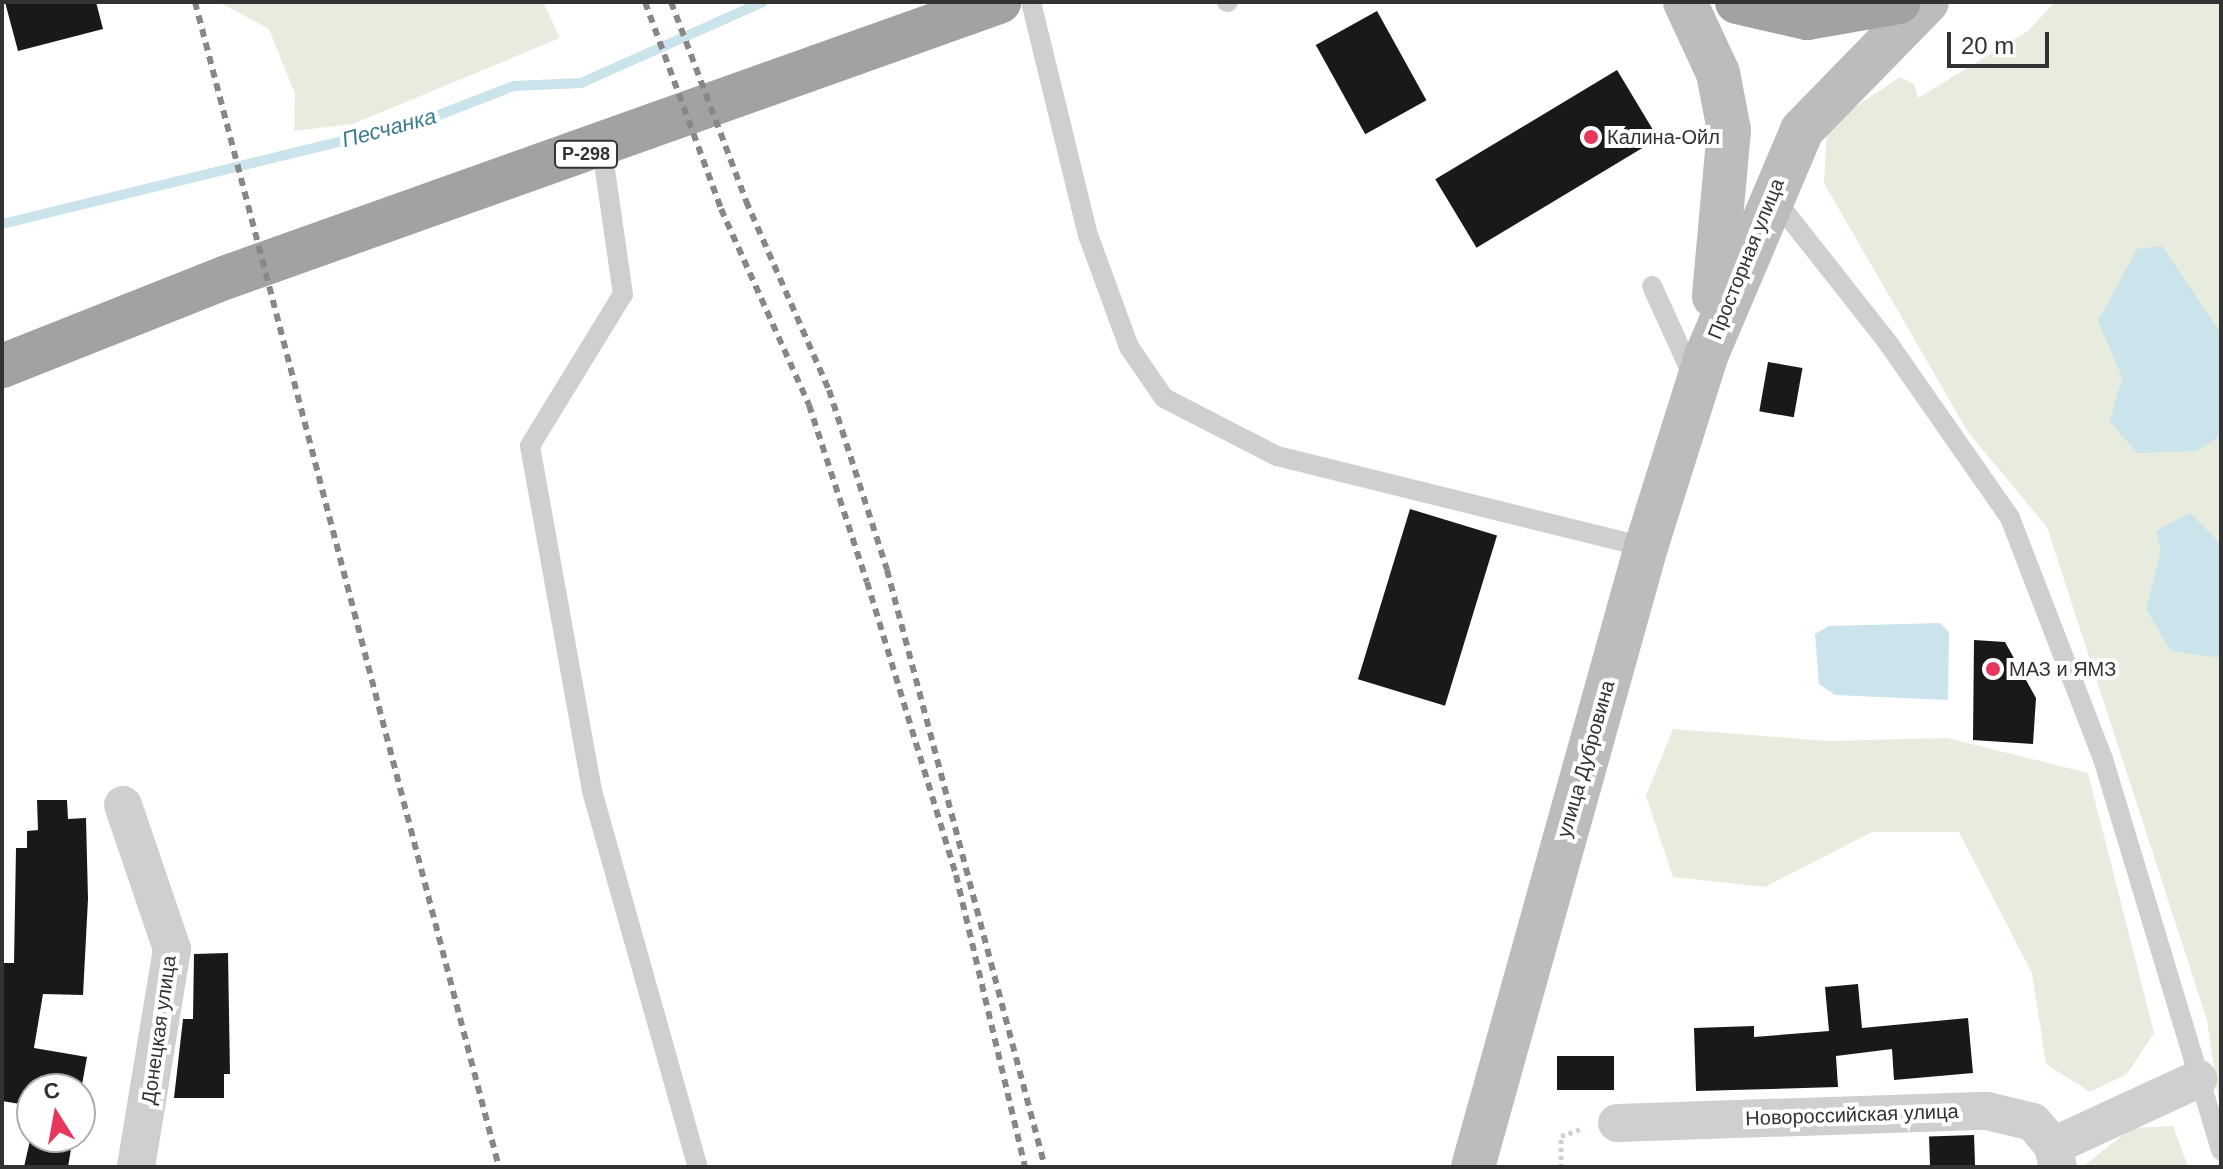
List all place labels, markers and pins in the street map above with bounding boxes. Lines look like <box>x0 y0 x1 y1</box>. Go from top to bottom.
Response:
place label: Калина-Ойл <box>1607 125 1720 149</box>
marker: Калина-Ойл <box>1582 128 1600 146</box>
place label: МАЗ и ЯМЗ <box>2009 657 2116 681</box>
marker: МАЗ и ЯМЗ <box>1984 660 2002 678</box>

